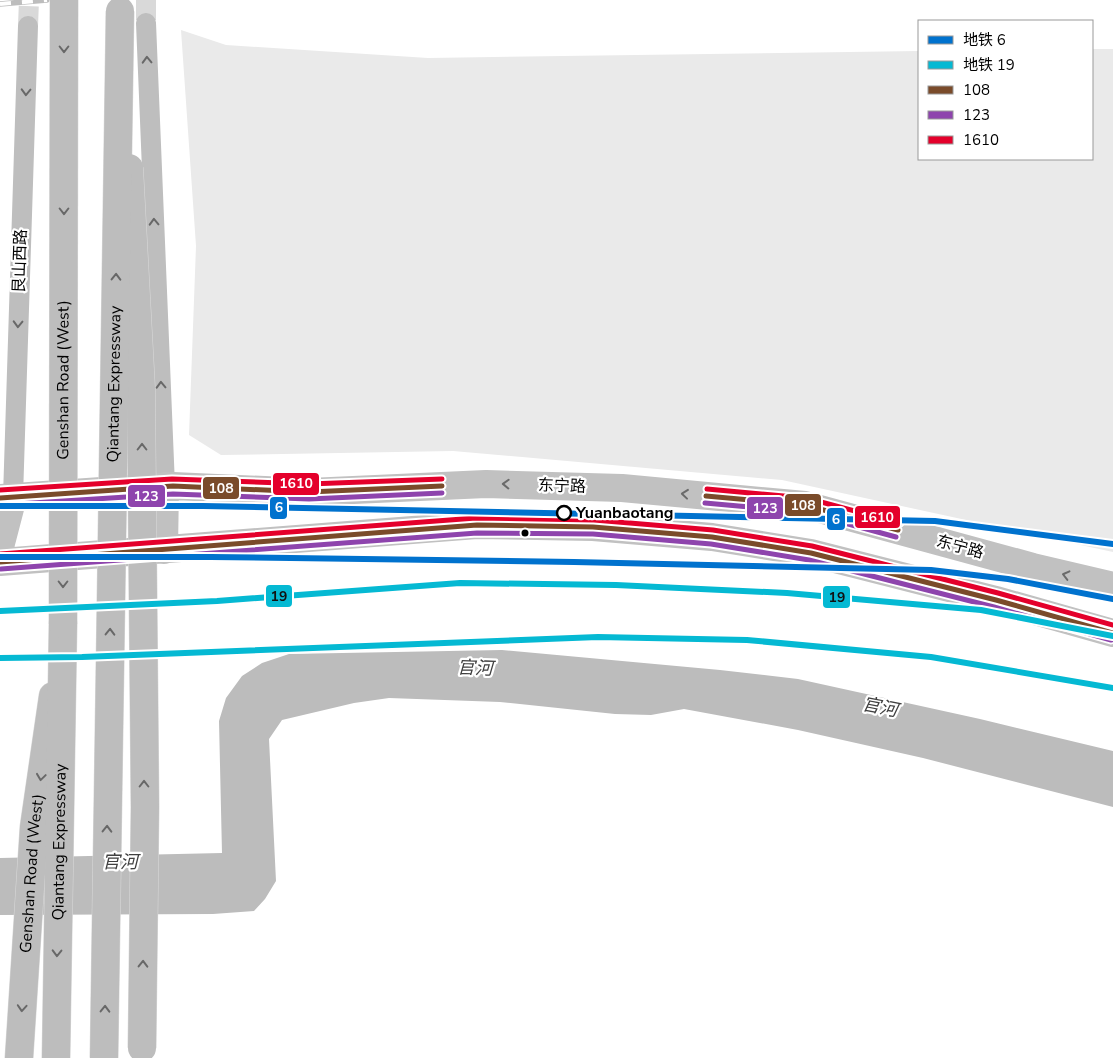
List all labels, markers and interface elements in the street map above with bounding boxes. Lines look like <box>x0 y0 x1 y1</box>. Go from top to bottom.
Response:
legend <box>918 20 1093 160</box>
text: 地铁 6 <box>963 30 1006 50</box>
one-way arrow <box>59 45 69 53</box>
text: 地铁 19 <box>963 55 1015 75</box>
one-way arrow <box>142 56 153 64</box>
text: 108 <box>963 80 990 100</box>
one-way arrow <box>20 88 31 96</box>
text: 123 <box>963 105 990 125</box>
text: 1610 <box>963 130 999 150</box>
one-way arrow <box>58 207 69 215</box>
one-way arrow <box>149 218 159 226</box>
street label: 艮山西路 <box>8 229 32 293</box>
one-way arrow <box>110 273 121 281</box>
street label: Genshan Road (West) <box>52 300 75 460</box>
street label: Qiantang Expressway <box>102 305 127 463</box>
one-way arrow <box>13 321 23 329</box>
one-way arrow <box>155 381 166 389</box>
one-way arrow <box>137 443 147 450</box>
line badge: 1610 <box>272 472 320 496</box>
text: 1610 <box>279 474 313 493</box>
street label: 东宁路 <box>538 474 586 498</box>
line badge: 108 <box>202 476 240 500</box>
text: 108 <box>208 479 234 498</box>
one-way arrow <box>501 479 509 490</box>
line badge: 123 <box>127 484 166 508</box>
text: 123 <box>133 487 159 506</box>
one-way arrow <box>681 489 689 500</box>
line badge: 108 <box>784 493 822 517</box>
line badge: 6 <box>269 496 288 520</box>
line badge: 123 <box>746 496 784 520</box>
text: 108 <box>790 496 816 515</box>
text: 6 <box>275 498 283 517</box>
text: 123 <box>752 499 778 518</box>
place label: Yuanbaotang <box>575 502 673 524</box>
marker: Yuanbaotang <box>556 505 572 521</box>
line badge: 1610 <box>854 505 901 529</box>
line badge: 6 <box>826 507 846 531</box>
text: 1610 <box>860 508 894 527</box>
text: 6 <box>832 510 840 529</box>
unlabelled marker <box>520 528 530 538</box>
street label: 东宁路 <box>934 530 986 564</box>
one-way arrow <box>1061 570 1070 581</box>
one-way arrow <box>58 580 68 588</box>
line badge: 19 <box>265 584 293 608</box>
line badge: 19 <box>822 585 851 609</box>
text: 19 <box>271 587 287 606</box>
text: 19 <box>829 588 845 607</box>
one-way arrow <box>105 628 115 636</box>
water label: 官河 <box>457 655 496 681</box>
water label: 官河 <box>860 692 903 723</box>
street label: Qiantang Expressway <box>47 763 72 921</box>
one-way arrow <box>37 772 47 781</box>
one-way arrow <box>139 780 149 788</box>
street label: Genshan Road (West) <box>15 793 50 954</box>
one-way arrow <box>102 825 112 833</box>
water label: 官河 <box>102 850 141 874</box>
one-way arrow <box>52 950 62 957</box>
one-way arrow <box>138 960 148 968</box>
one-way arrow <box>17 1005 28 1013</box>
one-way arrow <box>100 1005 110 1013</box>

